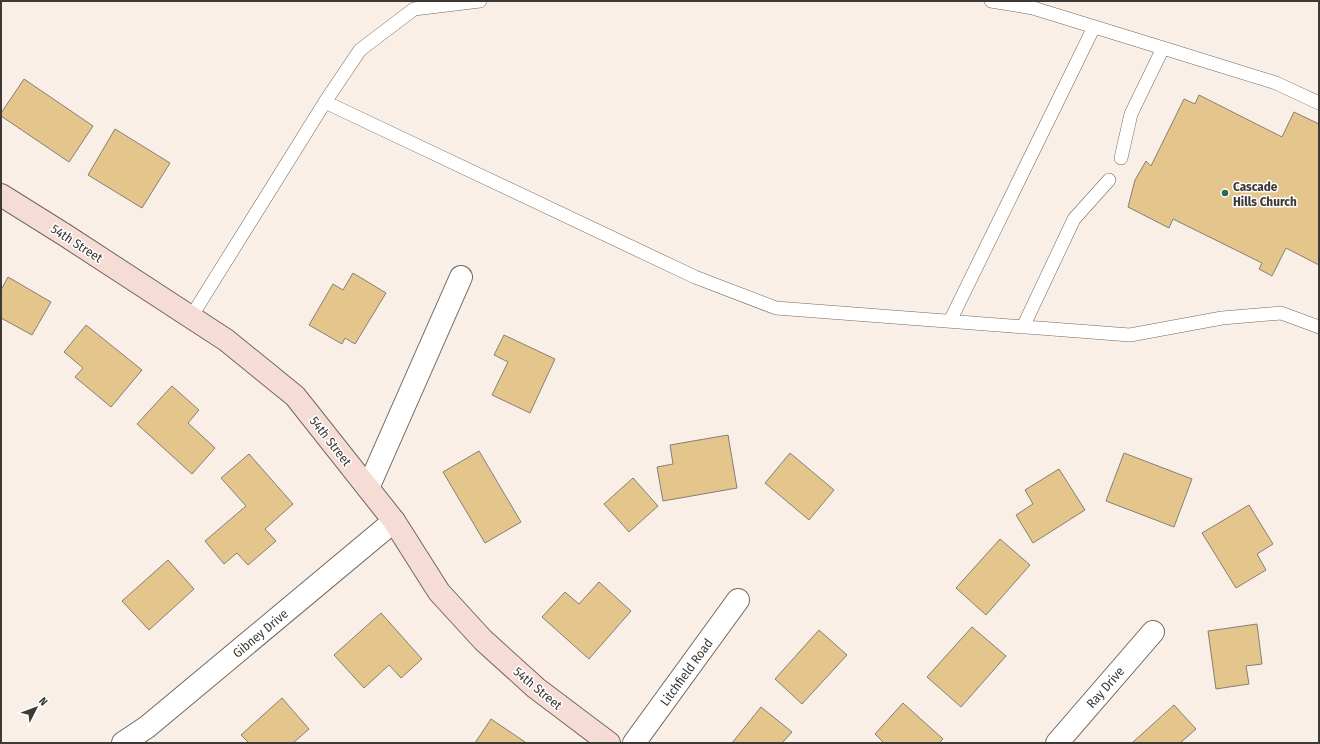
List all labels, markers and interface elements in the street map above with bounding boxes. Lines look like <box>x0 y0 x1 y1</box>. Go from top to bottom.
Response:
place label: Cascade Hills Church <box>1233 179 1297 209</box>
marker: Cascade Hills Church <box>1220 188 1230 198</box>
street label: 54th Street <box>48 221 106 266</box>
street label: 54th Street <box>307 414 355 470</box>
street label: Gibney Drive <box>230 606 291 661</box>
street label: Litchfield Road <box>657 636 716 709</box>
street label: 54th Street <box>510 664 565 713</box>
street label: Ray Drive <box>1083 664 1127 711</box>
north arrow <box>16 688 56 728</box>
text: N <box>36 695 50 708</box>

